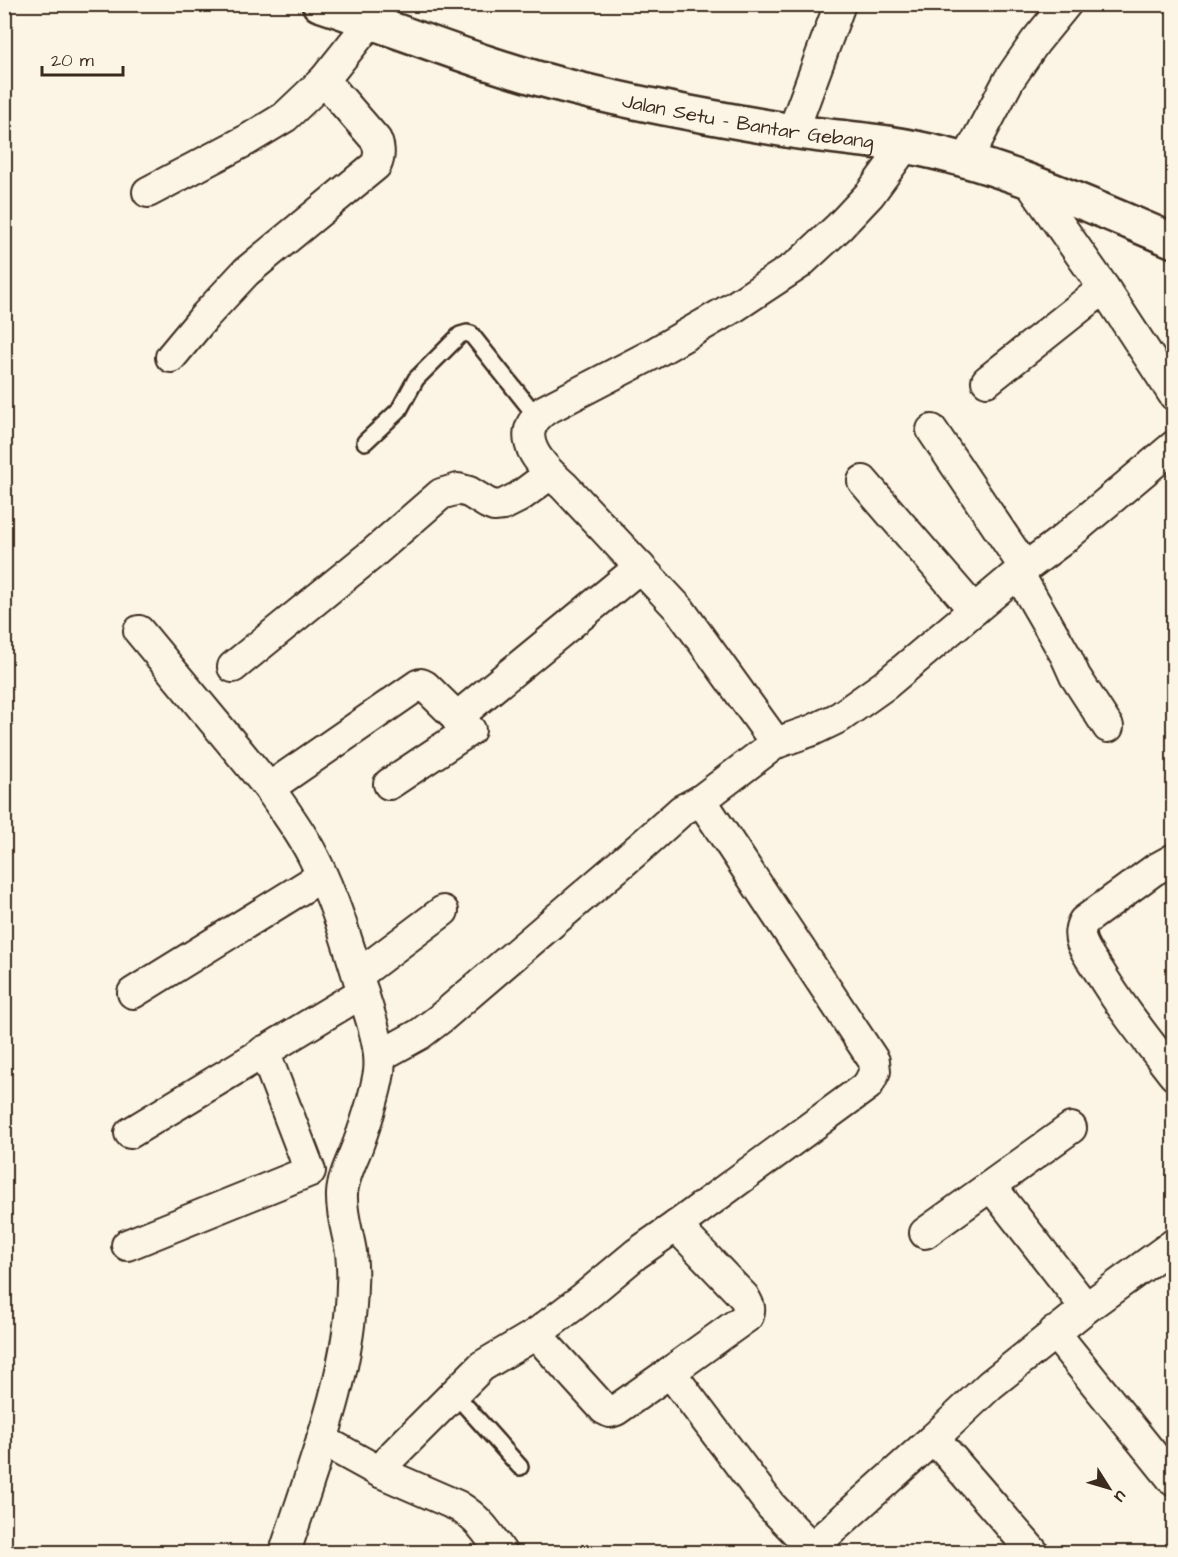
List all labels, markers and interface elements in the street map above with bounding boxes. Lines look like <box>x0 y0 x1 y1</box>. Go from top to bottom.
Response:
scale bar <box>42 39 123 77</box>
text: 20 m <box>51 48 94 73</box>
street label: Jalan Setu - Bantar Gebang <box>620 87 875 157</box>
north arrow <box>1079 1458 1139 1518</box>
text: U <box>1109 1486 1132 1507</box>

